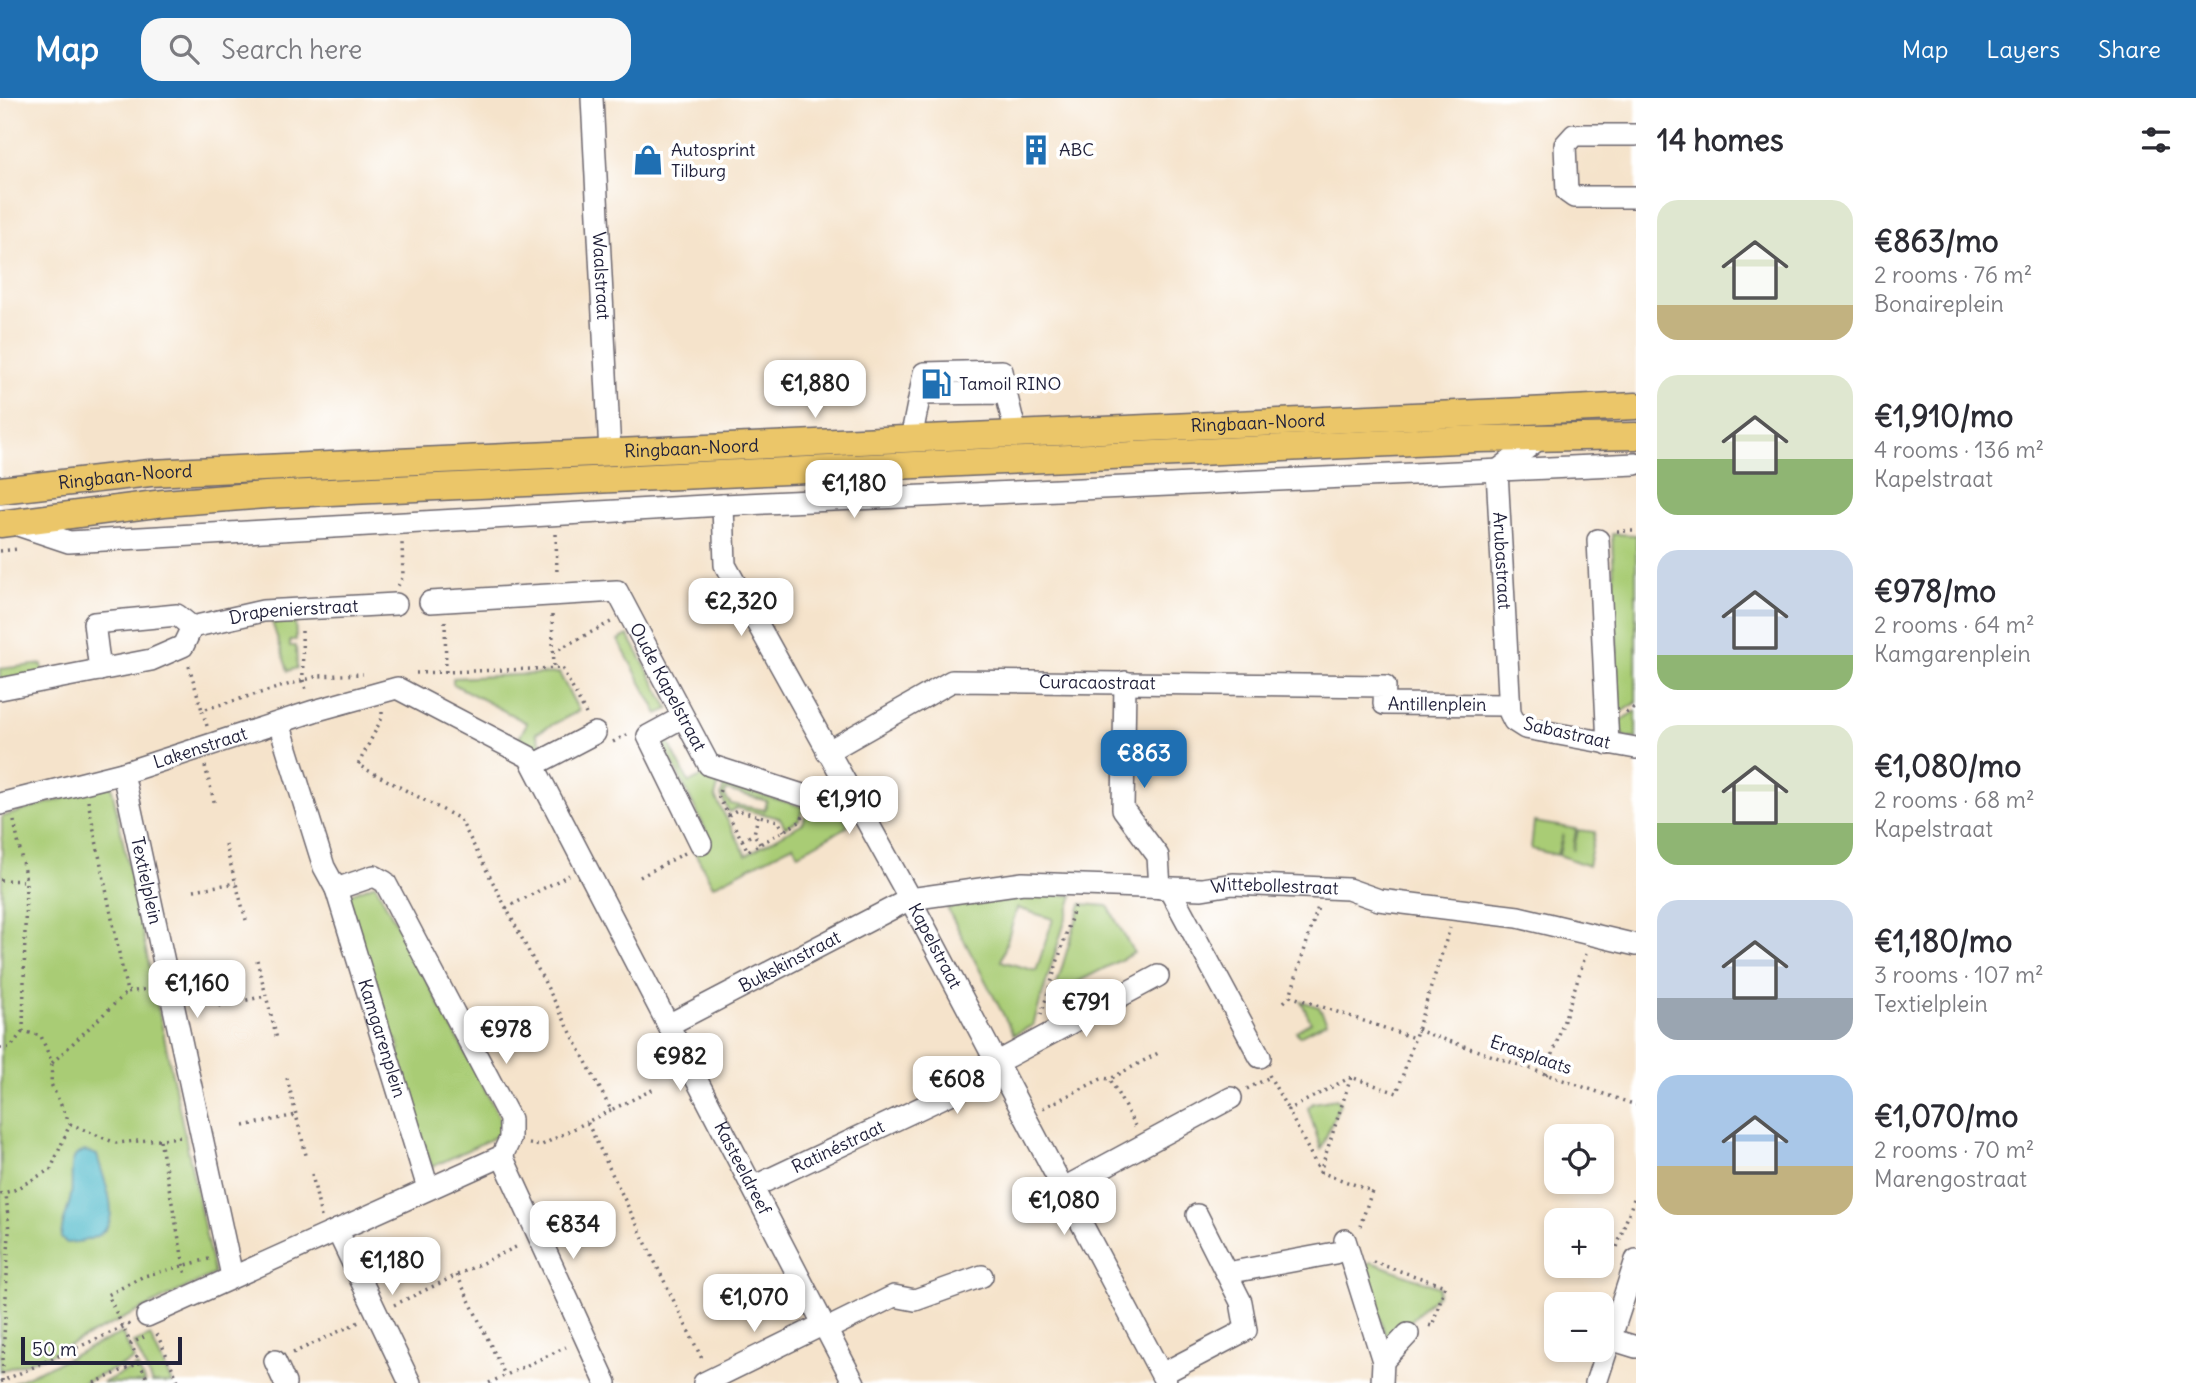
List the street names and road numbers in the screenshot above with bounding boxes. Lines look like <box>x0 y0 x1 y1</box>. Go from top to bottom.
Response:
street label: Waalstraat <box>588 231 615 320</box>
street label: Ringbaan-Noord <box>1190 408 1326 437</box>
street label: Ringbaan-Noord <box>624 434 760 463</box>
street label: Ringbaan-Noord <box>57 459 193 494</box>
street label: Arubastraat <box>1488 511 1516 610</box>
street label: Drapenierstraat <box>227 594 359 629</box>
street label: Oude Kapelstraat <box>625 619 712 755</box>
street label: Curacaostraat <box>1039 670 1156 694</box>
street label: Antillenplein <box>1388 692 1487 716</box>
street label: Sabastraat <box>1521 711 1613 754</box>
street label: Lakenstraat <box>150 722 250 773</box>
street label: Textielplein <box>126 834 167 926</box>
street label: Wittebollestraat <box>1209 872 1339 900</box>
street label: Kapelstraat <box>903 899 967 992</box>
street label: Bukskinstraat <box>735 925 844 997</box>
street label: Kamgarenplein <box>353 976 411 1100</box>
street label: Erasplaats <box>1487 1030 1575 1079</box>
street label: Ratinéstraat <box>788 1115 888 1178</box>
street label: Kasteeldreef <box>709 1118 777 1219</box>

